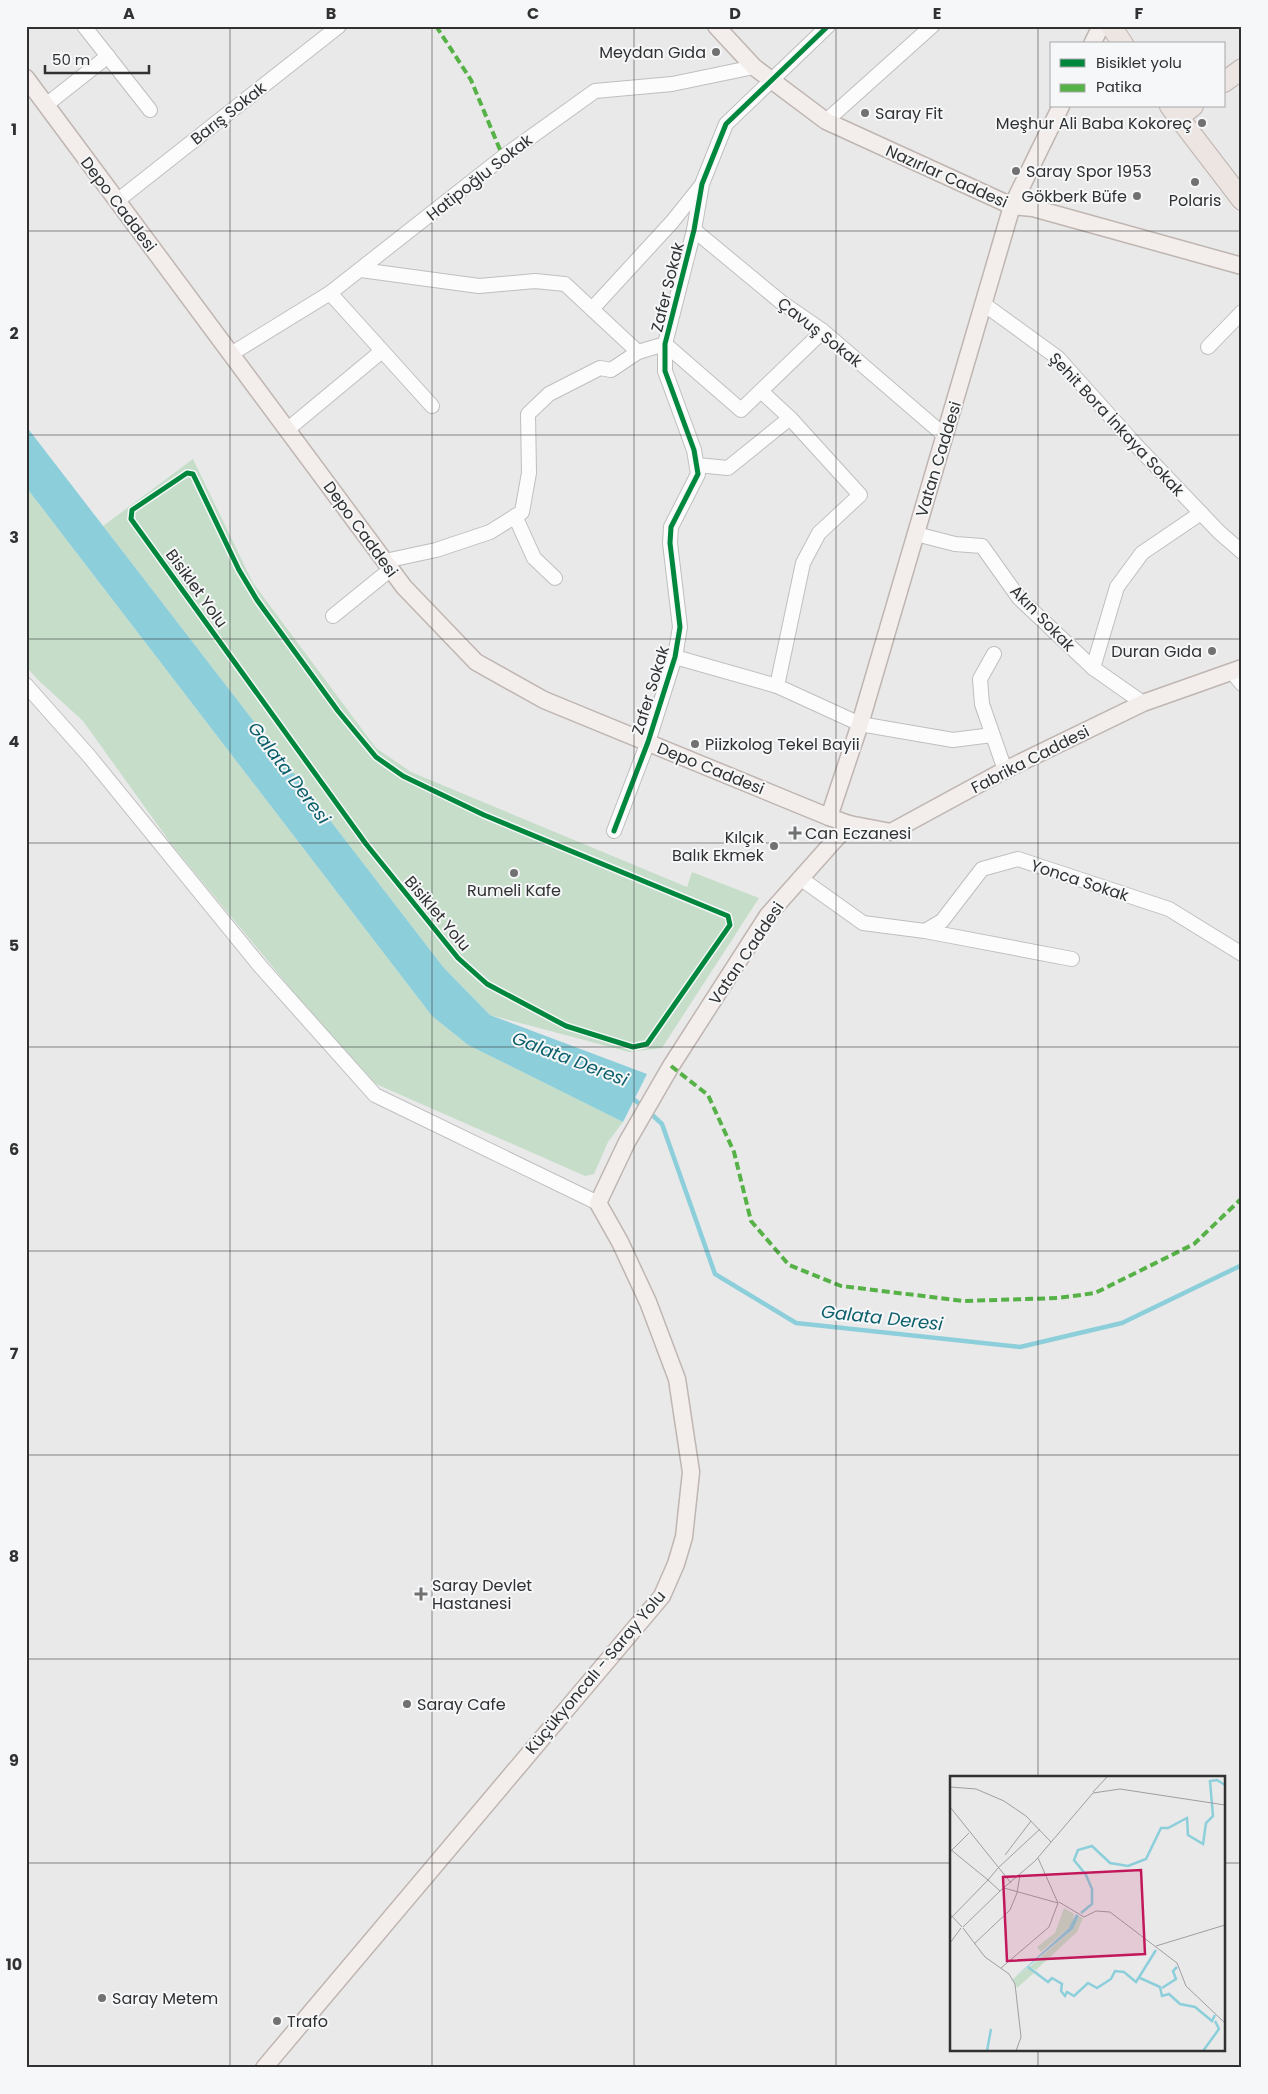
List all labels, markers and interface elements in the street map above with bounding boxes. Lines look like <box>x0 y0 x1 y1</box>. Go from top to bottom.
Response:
text: A <box>123 2 135 25</box>
text: B <box>326 2 336 25</box>
text: C <box>527 2 539 25</box>
text: D <box>729 2 741 25</box>
text: E <box>933 2 941 25</box>
text: F <box>1135 2 1144 25</box>
place label: Meydan Gıda <box>599 41 706 64</box>
scale bar <box>45 42 149 74</box>
legend <box>1050 42 1226 108</box>
marker: Meydan Gıda <box>710 46 722 58</box>
text: 50 m <box>52 49 90 70</box>
text: Bisiklet yolu <box>1096 52 1182 73</box>
street label: Barış Sokak <box>186 76 271 150</box>
text: Patika <box>1096 76 1142 97</box>
place label: Saray Fit <box>875 102 943 125</box>
marker: Saray Fit <box>859 107 871 119</box>
place label: Meşhur Ali Baba Kokoreç <box>996 112 1192 135</box>
marker: Meşhur Ali Baba Kokoreç <box>1196 117 1208 129</box>
text: 1 <box>11 118 17 141</box>
street label: Hatipoğlu Sokak <box>421 128 538 226</box>
street label: Nazırlar Caddesi <box>882 139 1011 214</box>
street label: Depo Caddesi <box>75 152 162 257</box>
place label: Saray Spor 1953 <box>1026 160 1152 183</box>
marker: Saray Spor 1953 <box>1010 165 1022 177</box>
marker: Polaris <box>1189 176 1201 188</box>
place label: Gökberk Büfe <box>1022 185 1127 208</box>
place label: Polaris <box>1169 189 1221 212</box>
marker: Gökberk Büfe <box>1131 190 1143 202</box>
street label: Zafer Sokak <box>645 239 690 334</box>
street label: Çavuş Sokak <box>772 292 868 373</box>
text: 2 <box>9 322 19 345</box>
street label: Şehit Bora İnkaya Sokak <box>1044 347 1190 502</box>
street label: Vatan Caddesi <box>910 399 967 520</box>
street label: Depo Caddesi <box>318 477 403 582</box>
text: 3 <box>9 526 19 549</box>
street label: Bisiklet Yolu <box>160 544 233 632</box>
street label: Akın Sokak <box>1005 580 1081 657</box>
place label: Duran Gıda <box>1111 640 1202 663</box>
street label: Zafer Sokak <box>626 642 675 737</box>
marker: Duran Gıda <box>1206 645 1218 657</box>
water label: Galata Deresi <box>243 716 337 830</box>
street label: Fabrika Caddesi <box>967 720 1093 799</box>
text: 4 <box>9 730 20 753</box>
place label: Piizkolog Tekel Bayii <box>705 733 860 756</box>
street label: Depo Caddesi <box>654 737 768 800</box>
marker: Piizkolog Tekel Bayii <box>689 738 701 750</box>
place label: Can Eczanesi <box>805 822 911 845</box>
place label: Kılçık Balık Ekmek <box>672 826 765 867</box>
marker: Can Eczanesi <box>789 827 801 839</box>
marker: Kılçık Balık Ekmek <box>768 840 780 852</box>
street label: Yonca Sokak <box>1028 854 1132 907</box>
marker: Rumeli Kafe <box>508 867 520 879</box>
street label: Bisiklet Yolu <box>399 871 476 956</box>
place label: Rumeli Kafe <box>467 879 561 902</box>
street label: Vatan Caddesi <box>703 897 789 1009</box>
text: 5 <box>9 934 19 957</box>
water label: Galata Deresi <box>509 1025 632 1092</box>
text: 6 <box>9 1138 19 1161</box>
water label: Galata Deresi <box>820 1299 945 1336</box>
text: 7 <box>10 1342 19 1365</box>
text: 8 <box>9 1545 19 1568</box>
place label: Saray Devlet Hastanesi <box>432 1574 532 1615</box>
street label: Küçükyoncalı - Saray Yolu <box>520 1586 671 1759</box>
marker: Saray Devlet Hastanesi <box>414 1587 428 1601</box>
place label: Saray Cafe <box>417 1693 506 1716</box>
marker: Saray Cafe <box>401 1698 413 1710</box>
text: 9 <box>9 1749 19 1772</box>
inset map <box>950 1776 1226 2052</box>
text: 10 <box>6 1953 22 1976</box>
place label: Saray Metem <box>112 1987 218 2010</box>
marker: Saray Metem <box>96 1992 108 2004</box>
place label: Trafo <box>287 2010 328 2033</box>
marker: Trafo <box>271 2015 283 2027</box>

